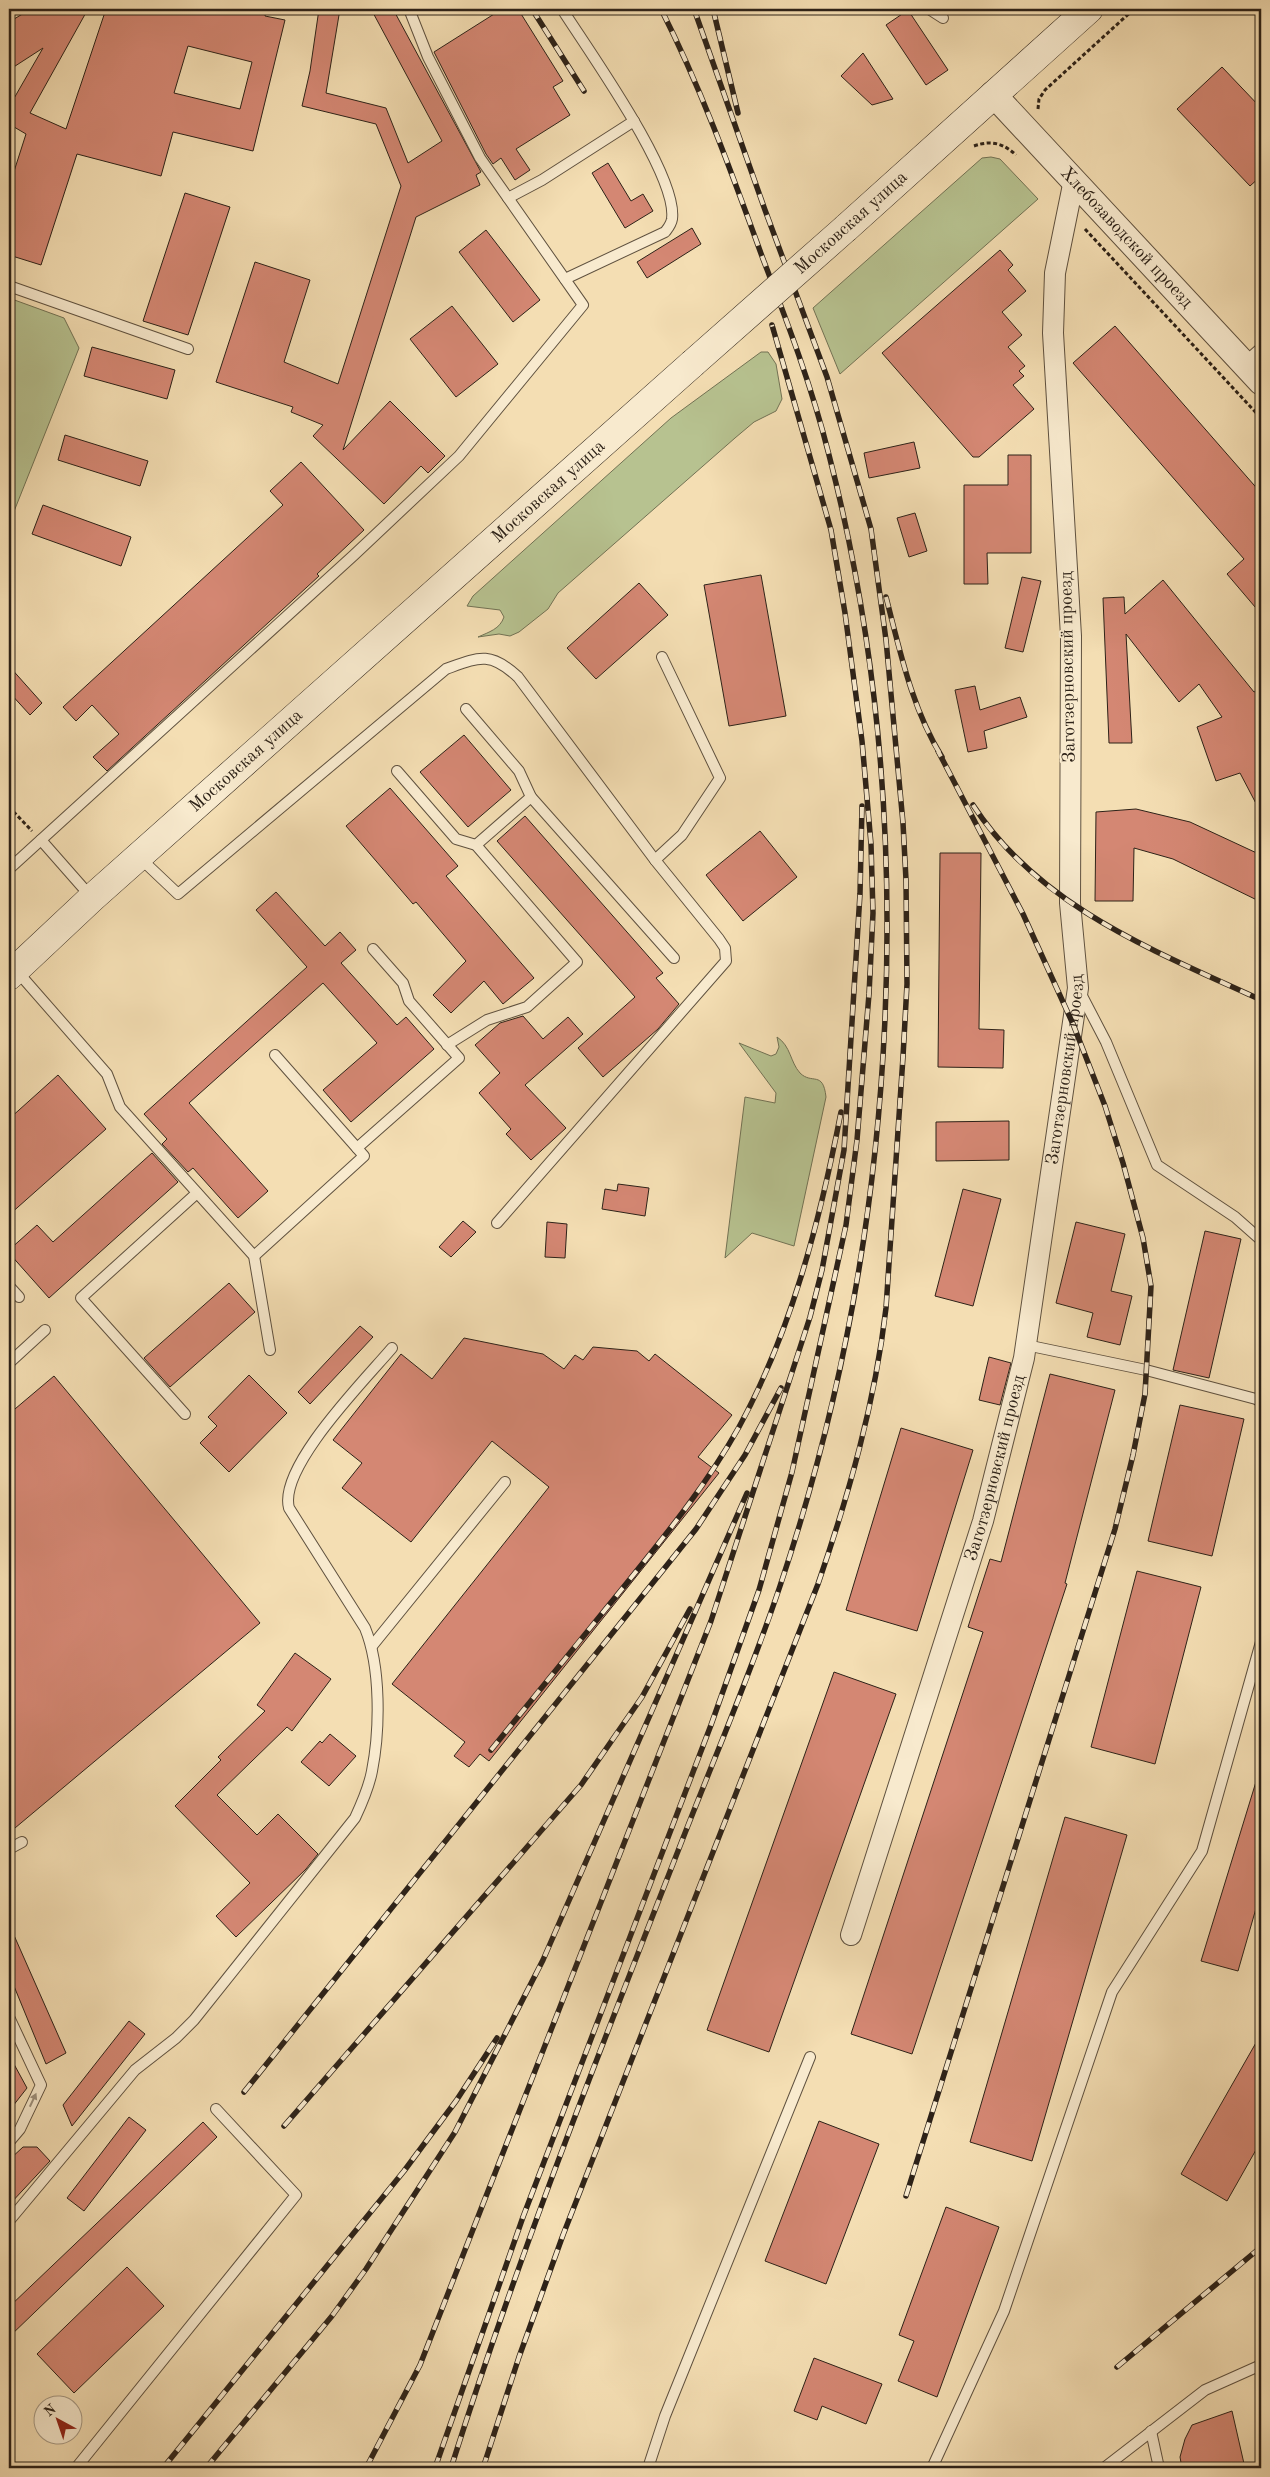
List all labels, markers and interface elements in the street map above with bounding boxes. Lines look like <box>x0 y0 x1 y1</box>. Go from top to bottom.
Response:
street label: Хлебозаводской проезд <box>1057 164 1196 311</box>
street label: Московская улица <box>791 168 911 278</box>
street label: Московская улица <box>488 437 609 547</box>
street label: Заготзерновский проезд <box>1057 571 1079 763</box>
street label: Московская улица <box>186 706 306 816</box>
street label: Заготзерновский проезд <box>1043 974 1087 1166</box>
street label: Заготзерновский проезд <box>962 1373 1028 1563</box>
one-way arrow <box>30 2093 38 2107</box>
north arrow <box>32 2394 82 2444</box>
text: N <box>42 2402 59 2420</box>

